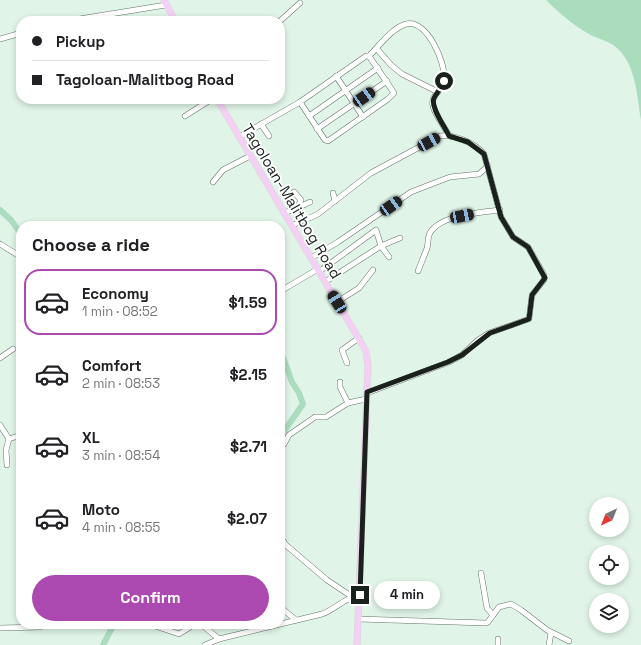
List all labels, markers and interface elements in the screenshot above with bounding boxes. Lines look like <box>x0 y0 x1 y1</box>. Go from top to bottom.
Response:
text: Pickup <box>56 32 105 51</box>
text: Tagoloan-Malitbog Road <box>56 70 234 89</box>
route start <box>435 72 453 90</box>
car <box>351 85 377 109</box>
street label: Tagoloan-Malitbog Road <box>238 120 346 282</box>
car <box>416 131 442 153</box>
car <box>378 194 404 218</box>
car <box>449 208 475 224</box>
text: Choose a ride <box>32 233 150 256</box>
icon: car <box>34 284 70 320</box>
text: Economy <box>82 284 149 303</box>
car <box>326 289 348 315</box>
text: $1.59 <box>228 293 267 312</box>
text: 1 min · 08:52 <box>82 303 157 320</box>
icon: car <box>34 356 70 392</box>
text: Comfort <box>82 356 142 375</box>
text: $2.15 <box>230 365 267 384</box>
text: 2 min · 08:53 <box>82 375 160 392</box>
icon: car <box>34 428 70 464</box>
text: XL <box>82 428 100 447</box>
text: $2.71 <box>230 437 267 456</box>
text: 3 min · 08:54 <box>82 447 160 464</box>
north arrow <box>589 497 629 537</box>
map controls <box>589 497 629 633</box>
icon: car <box>34 500 70 536</box>
text: Moto <box>82 500 120 519</box>
text: $2.07 <box>227 509 267 528</box>
text: 4 min · 08:55 <box>82 519 160 536</box>
button: locate <box>589 545 629 585</box>
button: Confirm <box>32 575 269 621</box>
callout: 4 min <box>374 581 440 609</box>
route end <box>351 586 369 604</box>
text: 4 min <box>390 586 424 603</box>
button: layers <box>589 593 629 633</box>

